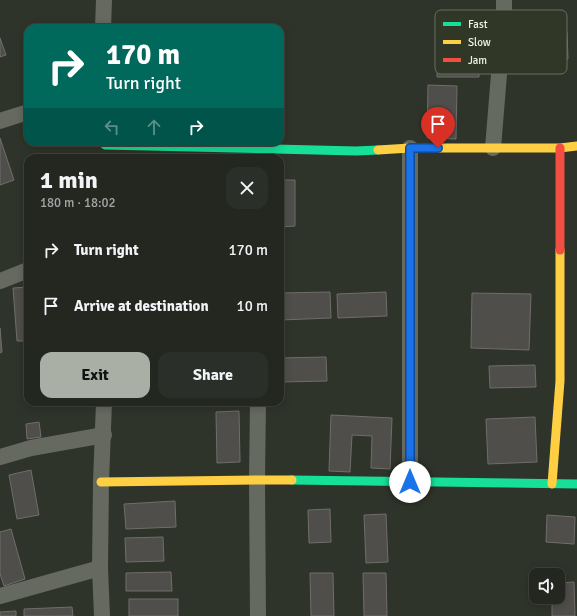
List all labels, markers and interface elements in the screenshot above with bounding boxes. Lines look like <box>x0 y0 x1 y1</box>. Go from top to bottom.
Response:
legend <box>435 10 567 74</box>
text: Fast <box>468 18 488 31</box>
text: Slow <box>468 36 491 49</box>
text: 170 m <box>106 38 180 72</box>
icon: right <box>40 40 92 92</box>
text: Jam <box>468 54 487 67</box>
text: Turn right <box>106 72 181 94</box>
pin <box>421 107 455 148</box>
icon: arrive <box>427 113 449 135</box>
icon: left <box>101 116 123 138</box>
icon: ahead <box>143 116 165 138</box>
icon: right <box>185 116 207 138</box>
text: 1 min <box>40 165 98 195</box>
button: close <box>226 167 268 209</box>
text: 180 m · 18:02 <box>40 195 116 211</box>
icon: right <box>40 239 62 261</box>
text: Turn right <box>74 241 139 259</box>
text: 170 m <box>228 241 268 259</box>
icon: arrive <box>40 295 62 317</box>
text: Arrive at destination <box>74 297 209 315</box>
text: 10 m <box>237 297 268 315</box>
button: Exit <box>40 352 150 398</box>
button: Share <box>158 352 268 398</box>
position arrow <box>389 461 431 503</box>
map controls <box>529 568 565 604</box>
button: sound <box>529 568 565 604</box>

